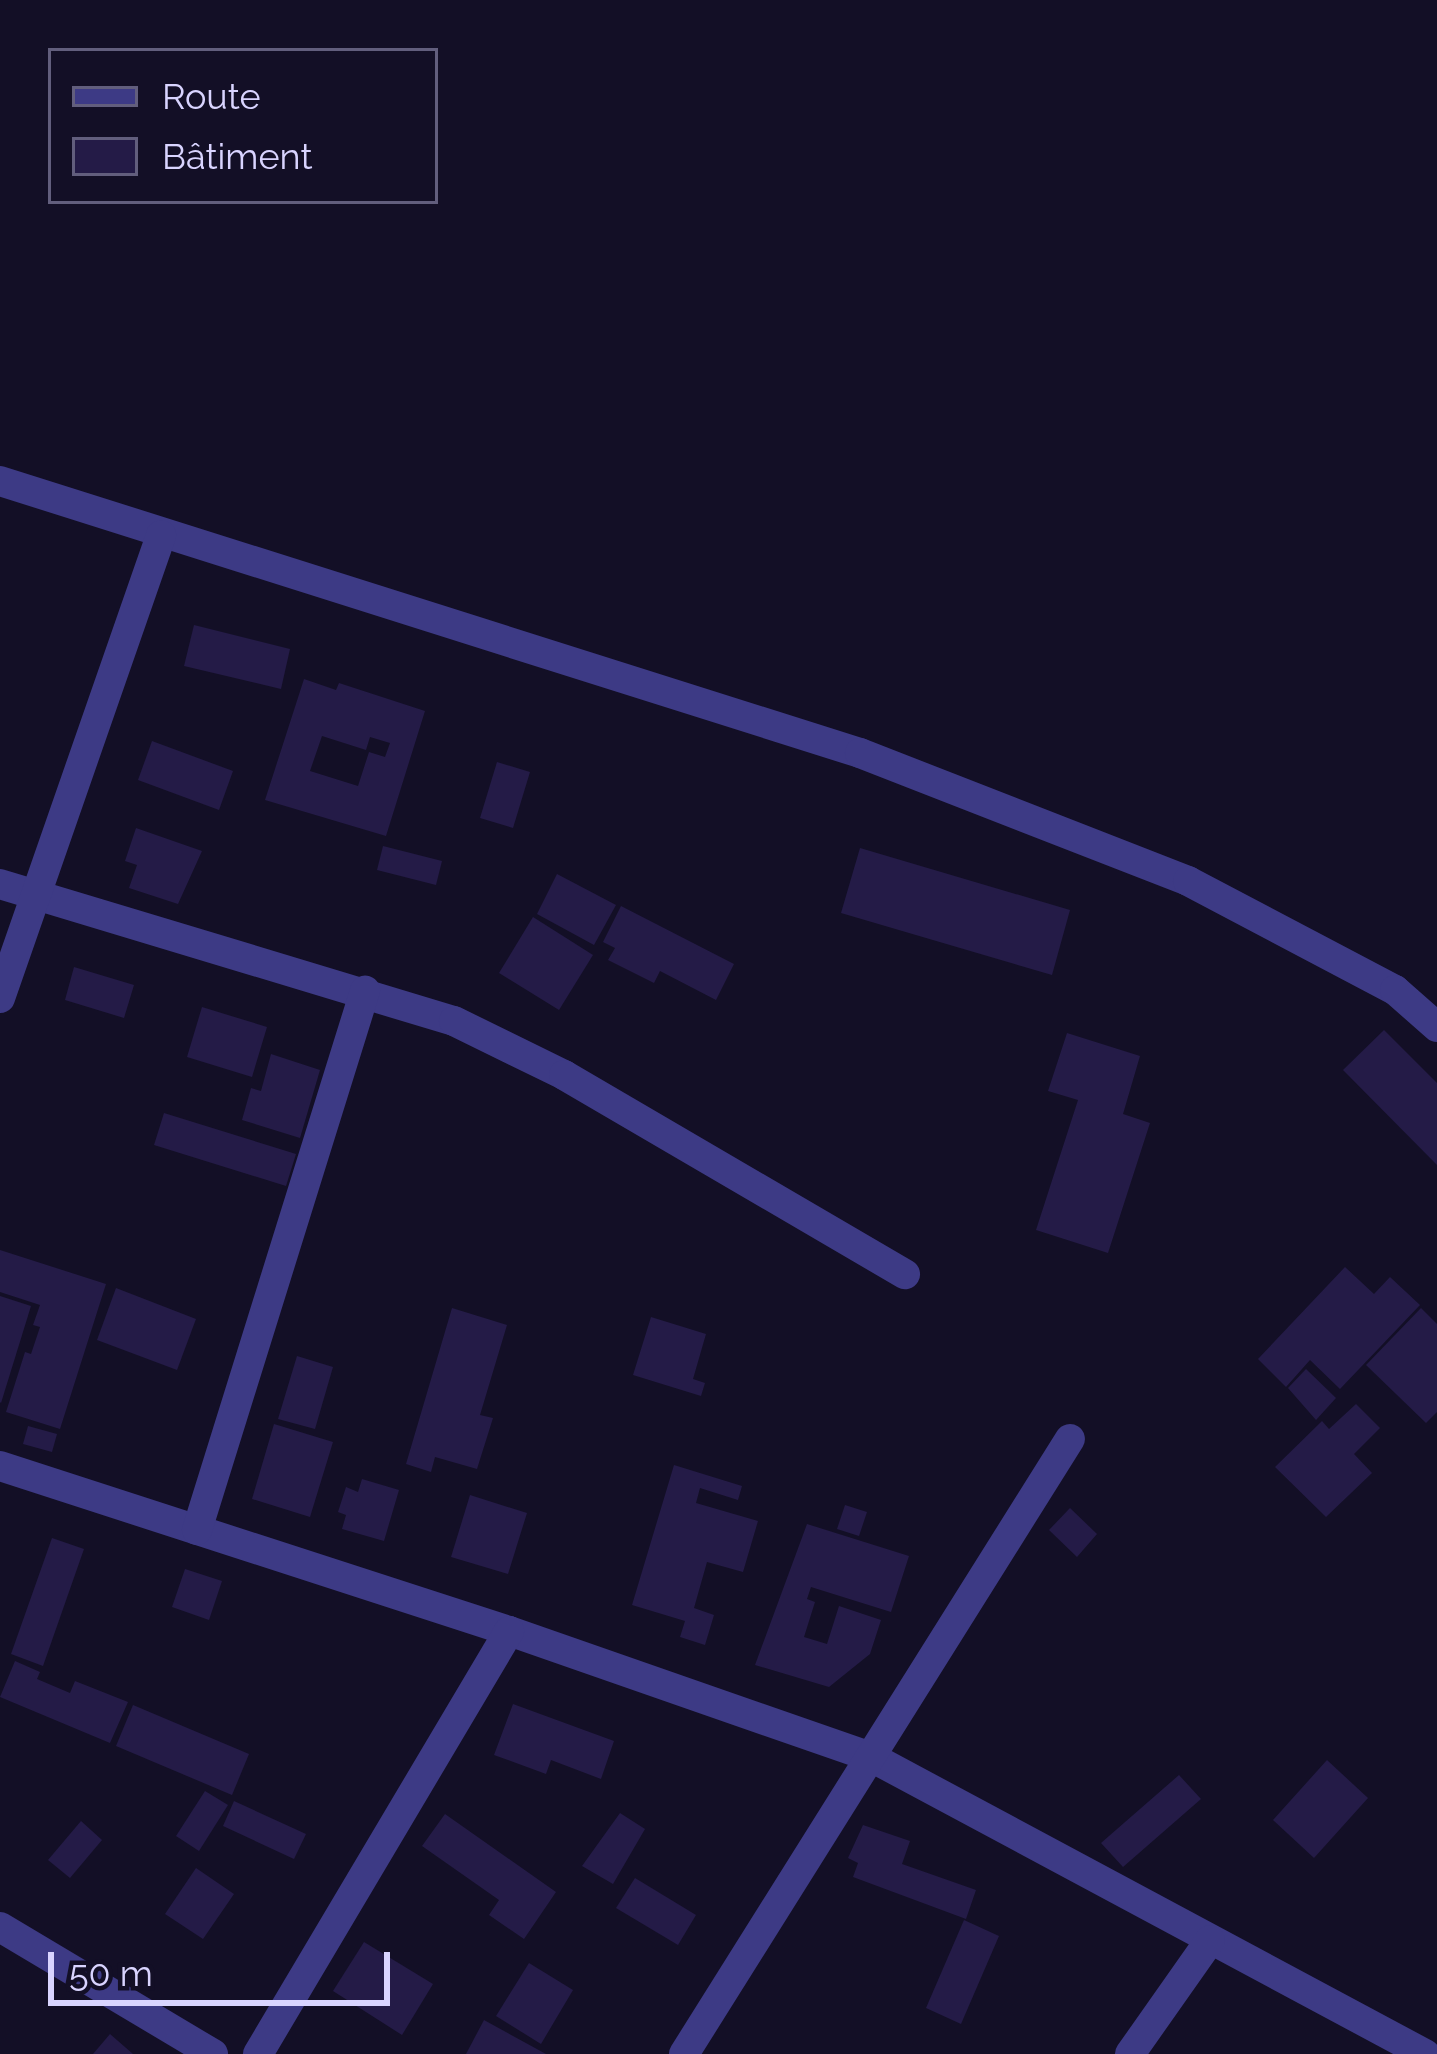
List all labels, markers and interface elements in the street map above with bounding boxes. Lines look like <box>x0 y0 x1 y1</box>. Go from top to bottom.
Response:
legend <box>48 48 438 204</box>
text: Route <box>162 75 261 117</box>
text: Bâtiment <box>162 135 312 177</box>
scale bar <box>54 1928 396 2002</box>
text: 50 m <box>69 1952 153 1994</box>

